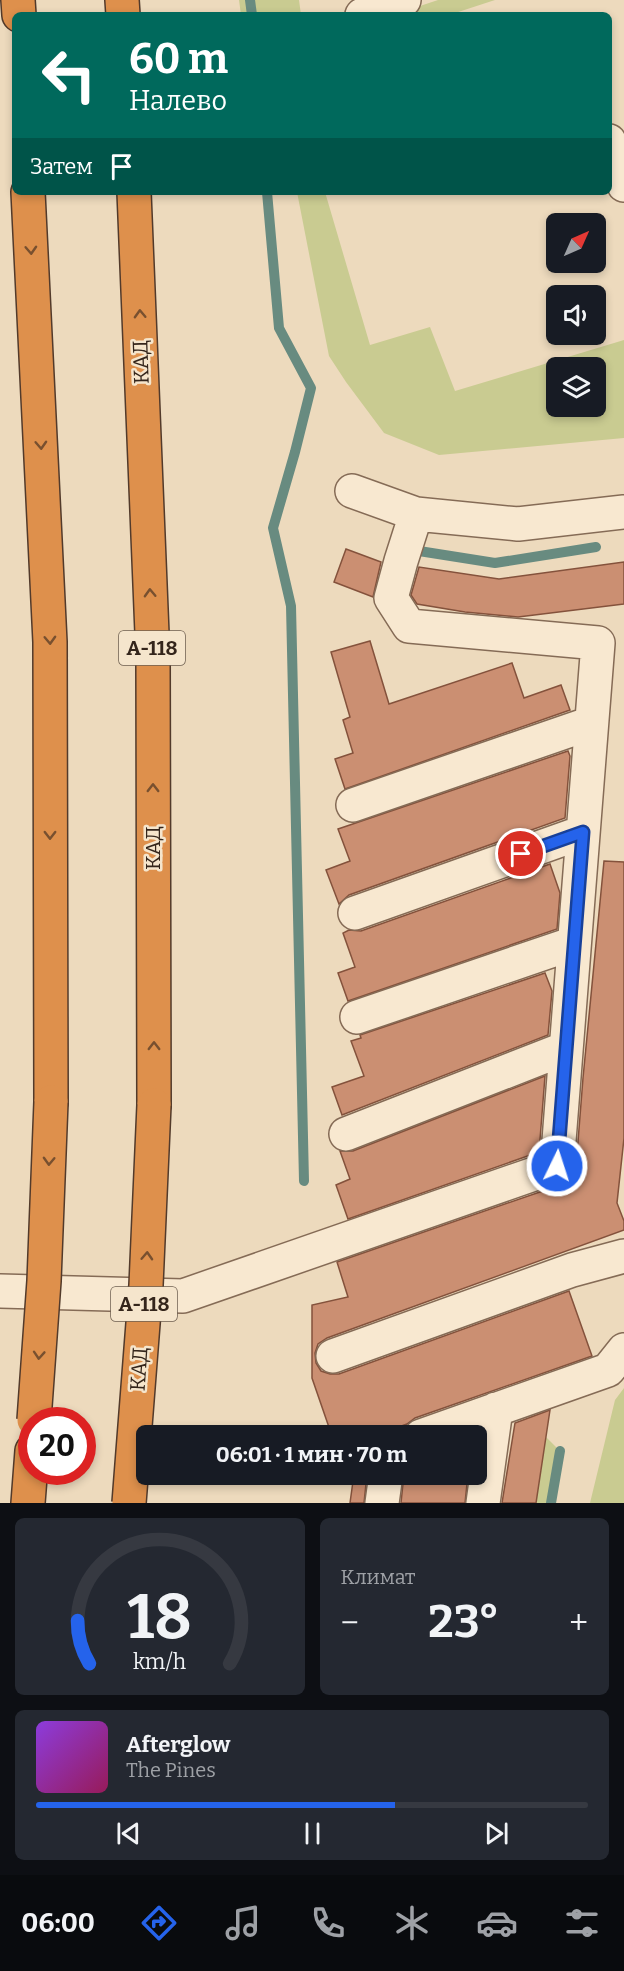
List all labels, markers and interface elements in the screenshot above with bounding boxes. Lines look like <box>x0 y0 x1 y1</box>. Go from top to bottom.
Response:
text: 60 m <box>129 34 228 84</box>
icon: left <box>30 36 108 114</box>
text: Налево <box>129 85 227 117</box>
icon: arrive <box>105 150 138 183</box>
text: Затем <box>30 153 93 180</box>
north arrow <box>546 213 606 273</box>
map controls <box>546 213 606 417</box>
one-way arrow <box>24 246 37 255</box>
button: sound <box>546 285 606 345</box>
one-way arrow <box>133 310 146 319</box>
street label: КАД <box>127 340 155 384</box>
button: layers <box>546 357 606 417</box>
one-way arrow <box>34 441 47 450</box>
one-way arrow <box>144 589 157 598</box>
road number: А-118 <box>119 631 185 665</box>
one-way arrow <box>44 635 56 644</box>
one-way arrow <box>147 784 159 793</box>
street label: КАД <box>140 826 166 870</box>
pin <box>495 828 546 879</box>
one-way arrow <box>44 830 56 839</box>
icon: arrive <box>504 837 537 870</box>
one-way arrow <box>148 1042 160 1051</box>
position arrow <box>525 1134 589 1198</box>
one-way arrow <box>42 1156 55 1165</box>
one-way arrow <box>141 1252 154 1261</box>
road number: А-118 <box>111 1287 177 1321</box>
street label: КАД <box>124 1346 154 1392</box>
one-way arrow <box>33 1351 46 1360</box>
speed limit sign: 20 <box>18 1407 96 1485</box>
text: 06:01 · 1 мин · 70 m <box>216 1441 407 1468</box>
text: Климат <box>341 1565 415 1589</box>
text: 18 <box>127 1580 192 1655</box>
text: 23° <box>428 1595 499 1649</box>
text: − <box>341 1603 359 1643</box>
text: + <box>569 1603 588 1643</box>
text: km/h <box>133 1649 186 1675</box>
text: Afterglow <box>126 1731 230 1758</box>
text: The Pines <box>126 1758 216 1782</box>
icon: previous <box>112 1817 145 1850</box>
icon: pause <box>296 1817 329 1850</box>
icon: next <box>480 1817 513 1850</box>
icon: directions <box>138 1902 180 1944</box>
icon: music <box>222 1902 264 1944</box>
icon: phone <box>307 1902 349 1944</box>
icon: climate <box>391 1902 433 1944</box>
icon: car <box>476 1902 518 1944</box>
icon: filters <box>561 1902 603 1944</box>
text: 06:00 <box>21 1907 95 1939</box>

